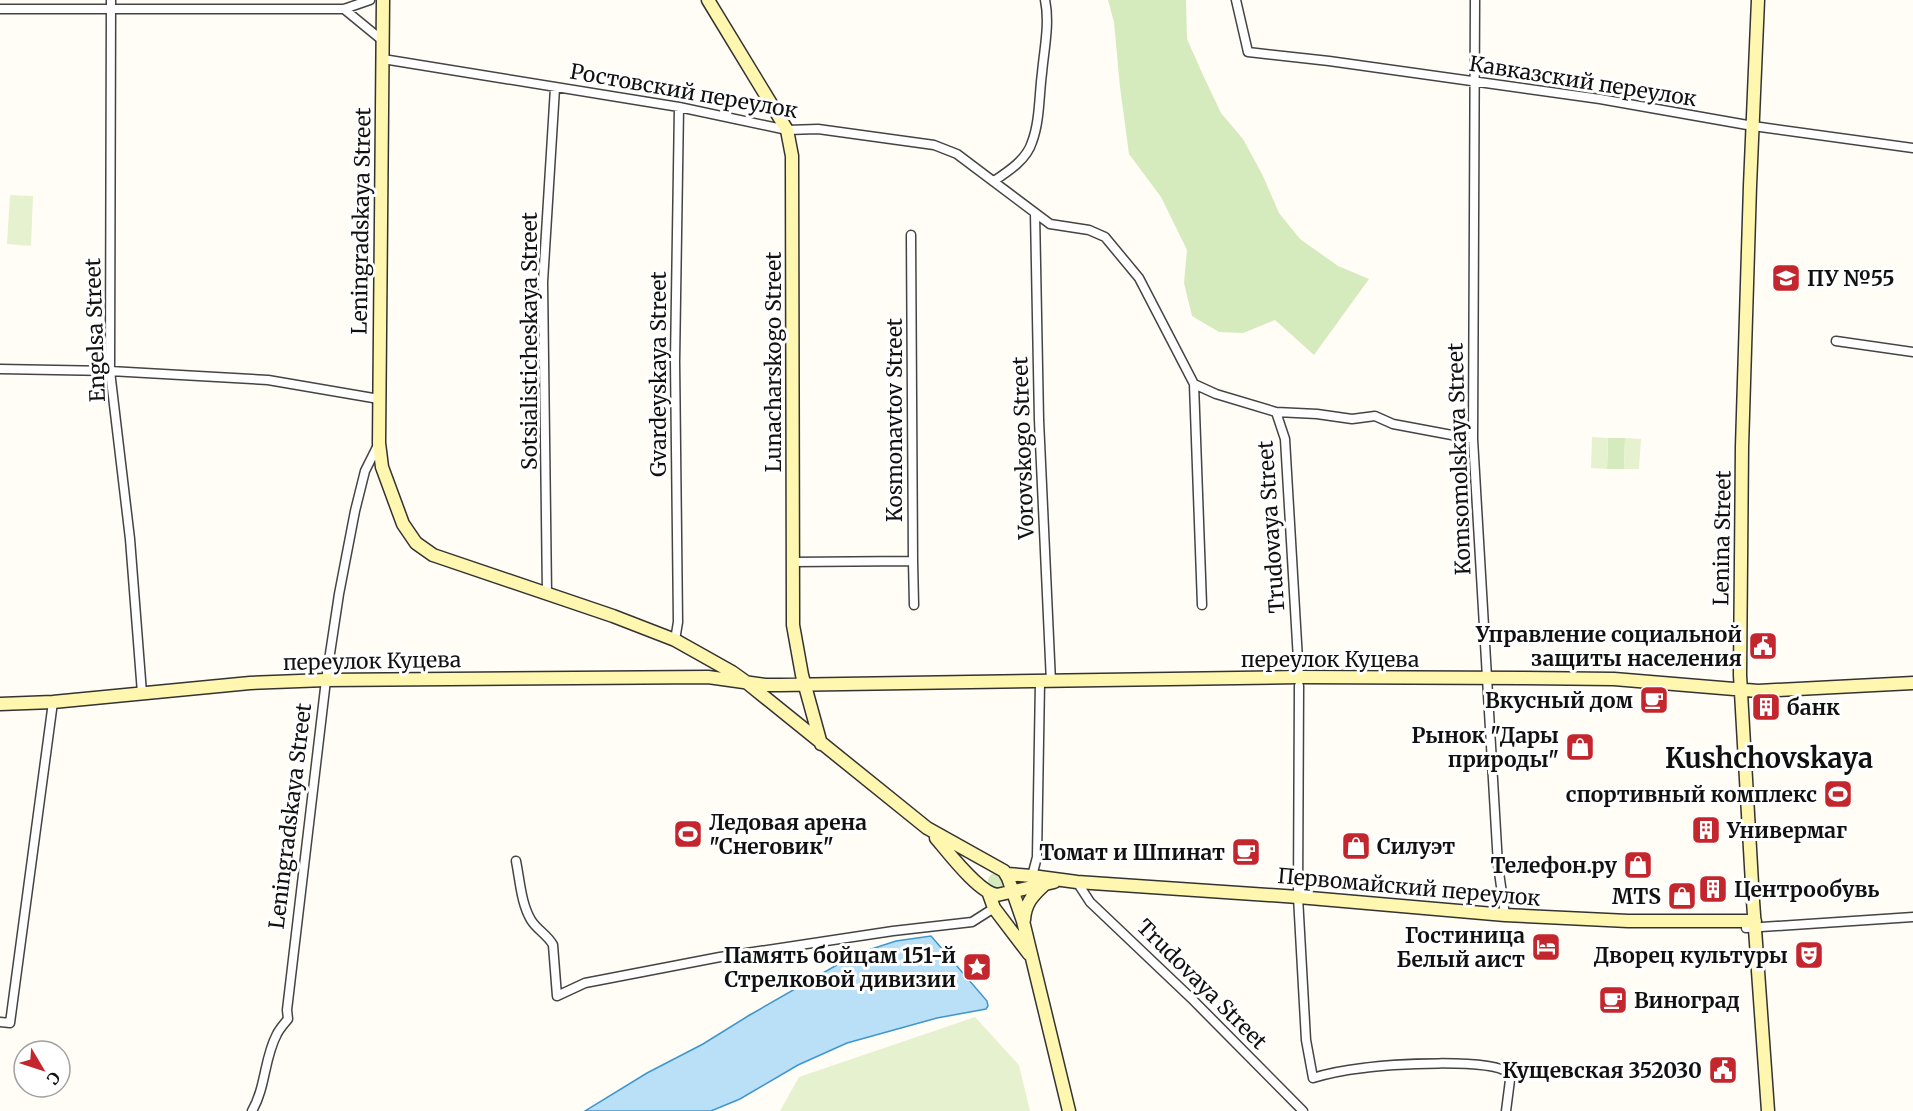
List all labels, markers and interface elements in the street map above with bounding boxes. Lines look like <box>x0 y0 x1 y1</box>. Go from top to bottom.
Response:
street label: Кавказский переулок <box>1467 50 1699 112</box>
street label: Ростовский переулок <box>568 58 800 124</box>
street label: Leningradskaya Street <box>346 107 376 335</box>
street label: Sotsialisticheskaya Street <box>516 212 543 470</box>
street label: Lunacharskogo Street <box>760 252 787 472</box>
street label: Engelsa Street <box>79 258 111 402</box>
school or university icon: ПУ №55 <box>1770 262 1802 294</box>
place label: ПУ №55 <box>1807 265 1895 292</box>
street label: Gvardeyskaya Street <box>645 271 672 477</box>
street label: Kosmonavtov Street <box>881 318 908 522</box>
street label: Komsomolskaya Street <box>1441 342 1477 576</box>
street label: Vorovskogo Street <box>1006 356 1040 541</box>
street label: Trudovaya Street <box>1251 440 1291 614</box>
street label: Lenina Street <box>1707 470 1737 606</box>
place label: Управление социальной защиты населения <box>1475 621 1742 672</box>
public building icon: Управление социальной защиты населения <box>1747 630 1779 662</box>
street label: переулок Куцева <box>283 646 461 676</box>
street label: переулок Куцева <box>1241 646 1419 673</box>
cafe icon: Вкусный дом <box>1638 684 1670 716</box>
place label: Вкусный дом <box>1485 687 1633 714</box>
building icon: банк <box>1750 691 1782 723</box>
place label: банк <box>1787 694 1840 721</box>
street label: Leningradskaya Street <box>263 701 317 931</box>
place label: Рынок "Дары природы" <box>1411 722 1559 773</box>
shop icon: Рынок "Дары природы" <box>1564 731 1596 763</box>
district label: Kushchovskaya <box>1665 741 1873 775</box>
sports icon: спортивный комплекс <box>1822 778 1854 810</box>
place label: спортивный комплекс <box>1566 781 1817 808</box>
place label: Ледовая арена "Снеговик" <box>709 809 867 860</box>
building icon: Универмаг <box>1690 814 1722 846</box>
place label: Универмаг <box>1726 817 1847 844</box>
sports icon: Ледовая арена "Снеговик" <box>672 818 704 850</box>
shop icon: Силуэт <box>1340 830 1372 862</box>
place label: Силуэт <box>1377 833 1455 860</box>
cafe icon: Томат и Шпинат <box>1230 836 1262 868</box>
place label: Томат и Шпинат <box>1039 839 1225 866</box>
shop icon: Телефон.ру <box>1622 849 1654 881</box>
place label: Телефон.ру <box>1490 852 1618 879</box>
street label: Первомайский переулок <box>1277 862 1541 912</box>
building icon: Центрообувь <box>1697 873 1729 905</box>
place label: Центрообувь <box>1734 876 1879 903</box>
shop icon: MTS <box>1666 880 1698 912</box>
place label: MTS <box>1612 883 1661 910</box>
street label: Trudovaya Street <box>1131 913 1273 1055</box>
place label: Гостиница Белый аист <box>1396 922 1525 973</box>
hotel icon: Гостиница Белый аист <box>1530 931 1562 963</box>
theatre icon: Дворец культуры <box>1793 939 1825 971</box>
place label: Память бойцам 151-й Стрелковой дивизии <box>724 942 956 993</box>
place label: Дворец культуры <box>1594 942 1788 969</box>
place icon: Память бойцам 151-й Стрелковой дивизии <box>961 951 993 983</box>
cafe icon: Виноград <box>1597 984 1629 1016</box>
place label: Виноград <box>1634 987 1740 1014</box>
north arrow <box>12 1039 72 1099</box>
public building icon: Кущевская 352030 <box>1707 1054 1739 1086</box>
place label: Кущевская 352030 <box>1502 1057 1702 1084</box>
text: С <box>43 1068 65 1089</box>

